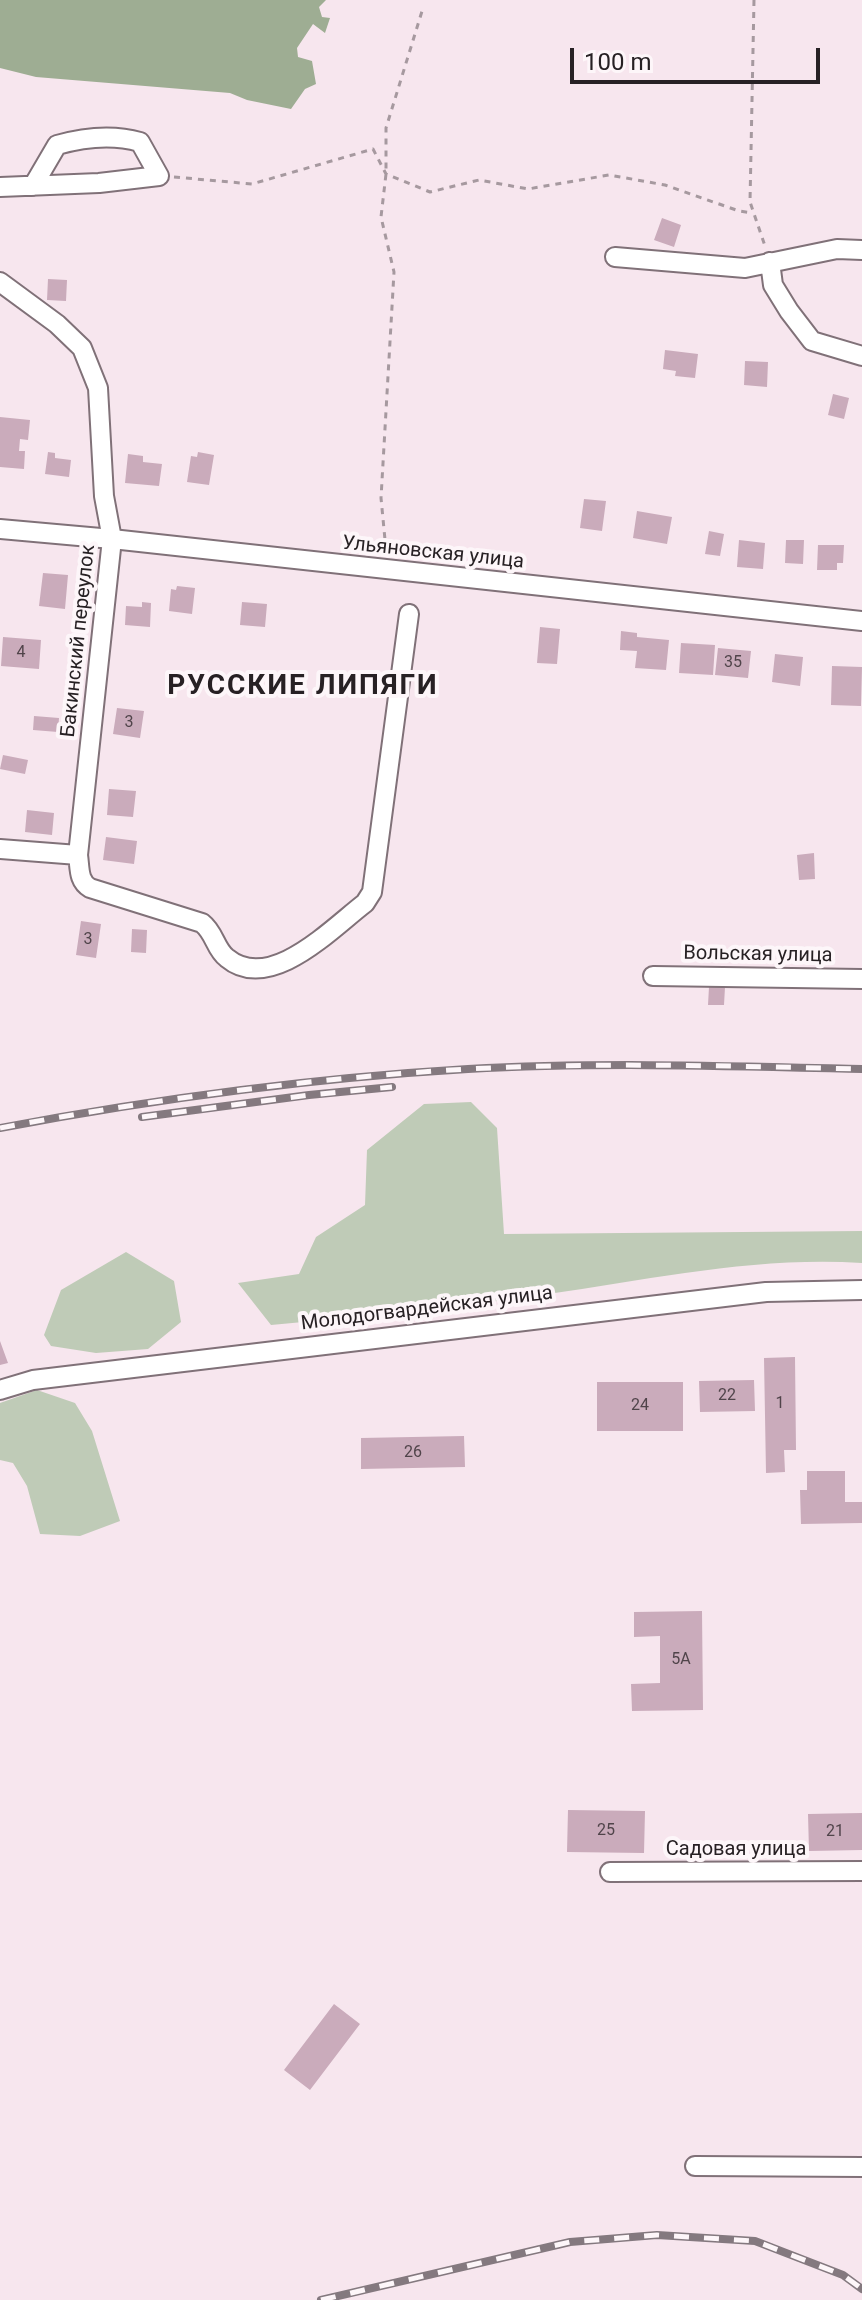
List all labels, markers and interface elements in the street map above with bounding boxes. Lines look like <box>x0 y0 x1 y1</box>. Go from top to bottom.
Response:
scale bar <box>574 32 824 82</box>
text: 100 m <box>584 48 651 76</box>
street label: Ульяновская улица <box>341 532 525 574</box>
street label: Бакинский переулок <box>57 544 101 738</box>
house number: 4 <box>17 643 25 663</box>
house number: 35 <box>724 653 742 673</box>
district label: РУССКИЕ ЛИПЯГИ <box>167 670 439 704</box>
house number: 3 <box>125 713 133 733</box>
house number: 3 <box>84 930 92 950</box>
street label: Вольская улица <box>683 942 833 968</box>
street label: Молодогвардейская улица <box>300 1282 554 1336</box>
house number: 22 <box>718 1386 736 1406</box>
house number: 1 <box>776 1394 784 1414</box>
house number: 24 <box>631 1396 649 1416</box>
house number: 26 <box>404 1443 422 1463</box>
house number: 5А <box>671 1650 691 1670</box>
house number: 25 <box>597 1821 615 1841</box>
house number: 21 <box>826 1822 844 1842</box>
street label: Садовая улица <box>666 1838 806 1862</box>

